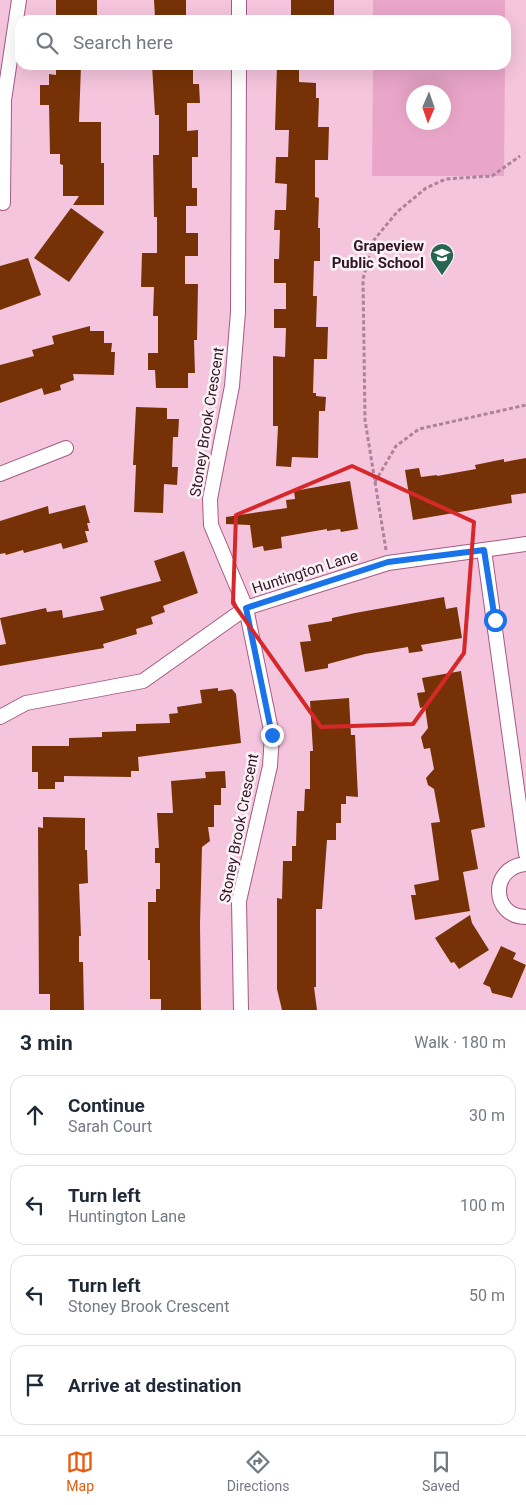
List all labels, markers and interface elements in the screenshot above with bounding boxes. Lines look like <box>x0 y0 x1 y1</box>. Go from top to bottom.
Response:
search box <box>15 15 511 70</box>
icon: search <box>33 29 61 57</box>
text: Search here <box>73 31 173 54</box>
north arrow <box>406 85 451 130</box>
place label: Grapeview Public School <box>332 237 424 272</box>
school or university icon: Grapeview Public School <box>429 242 455 276</box>
street label: Stoney Brook Crescent <box>186 346 228 498</box>
street label: Huntington Lane <box>250 546 360 598</box>
route start <box>484 609 507 632</box>
route end <box>261 724 284 747</box>
street label: Stoney Brook Crescent <box>216 752 262 904</box>
text: 3 min <box>20 1031 73 1055</box>
text: Walk · 180 m <box>414 1033 506 1052</box>
text: Continue <box>68 1094 145 1117</box>
icon: ahead <box>21 1101 49 1129</box>
text: 30 m <box>469 1106 505 1125</box>
text: Sarah Court <box>68 1117 152 1136</box>
text: Turn left <box>68 1184 141 1207</box>
icon: left <box>21 1191 49 1219</box>
text: 100 m <box>460 1196 505 1215</box>
text: Huntington Lane <box>68 1207 186 1226</box>
text: Turn left <box>68 1274 141 1297</box>
icon: left <box>21 1281 49 1309</box>
text: 50 m <box>469 1286 505 1305</box>
text: Stoney Brook Crescent <box>68 1297 229 1316</box>
icon: arrive <box>21 1371 49 1399</box>
text: Arrive at destination <box>68 1374 241 1397</box>
tab: Map <box>66 1448 94 1494</box>
tab: Directions <box>227 1448 290 1494</box>
tab: Saved <box>422 1448 460 1494</box>

